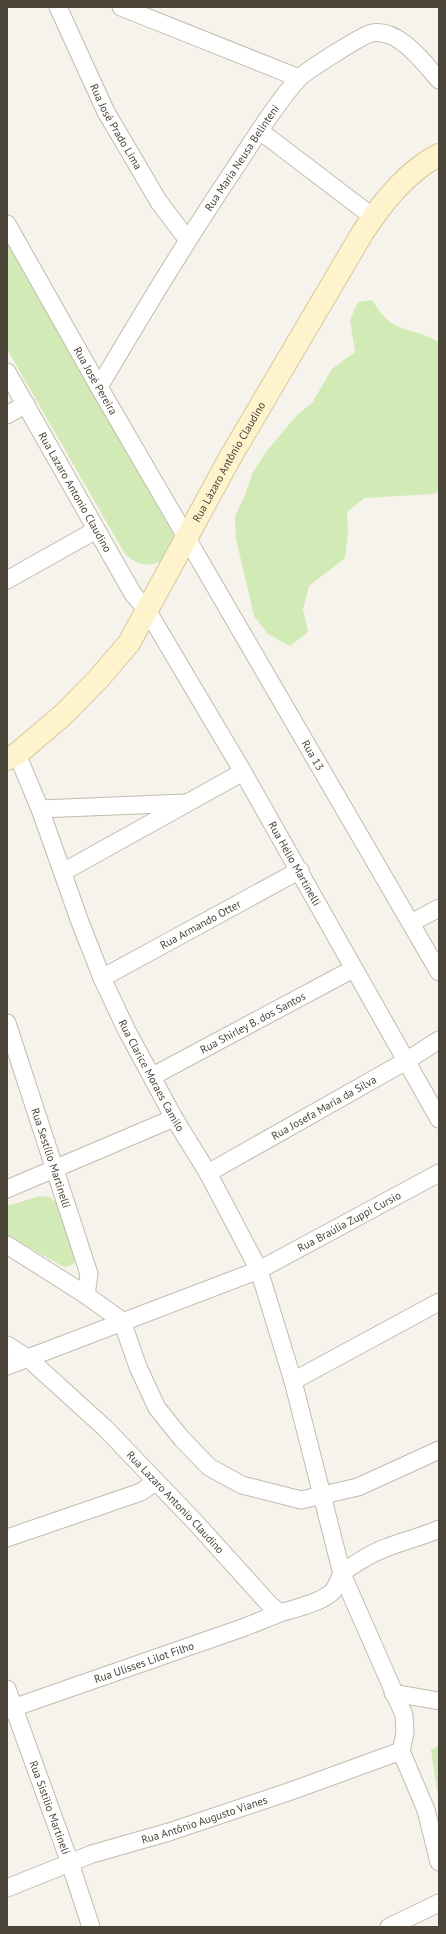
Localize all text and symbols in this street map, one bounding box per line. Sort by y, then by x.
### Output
street label: Rua José Prado Lima [87,81,145,172]
street label: Rua Maria Neusa Belinteni [202,102,282,214]
street label: Rua José Pereira [71,344,121,417]
street label: Rua Lázaro Antônio Claudino [189,399,268,525]
street label: Rua Lazaro Antonio Claudino [35,429,115,555]
street label: Rua 13 [299,737,327,773]
street label: Rua Hélio Martinelli [265,819,324,908]
street label: Rua Armando Otter [157,897,243,952]
street label: Rua Shirley B. dos Santos [198,989,308,1057]
street label: Rua Clarice Moraes Camilo [116,1017,188,1134]
street label: Rua Josefa Maria da Silva [269,1072,379,1143]
street label: Rua Sestílio Martinelli [28,1106,74,1210]
street label: Rua Braúlia Zuppi Cursio [295,1188,403,1255]
street label: Rua Lazaro Antonio Claudino [124,1448,227,1556]
street label: Rua Ulisses Lilot Filho [92,1638,196,1686]
street label: Rua Sistilio Martineli [27,1759,73,1856]
street label: Rua Antônio Augusto Vianes [140,1792,269,1847]

